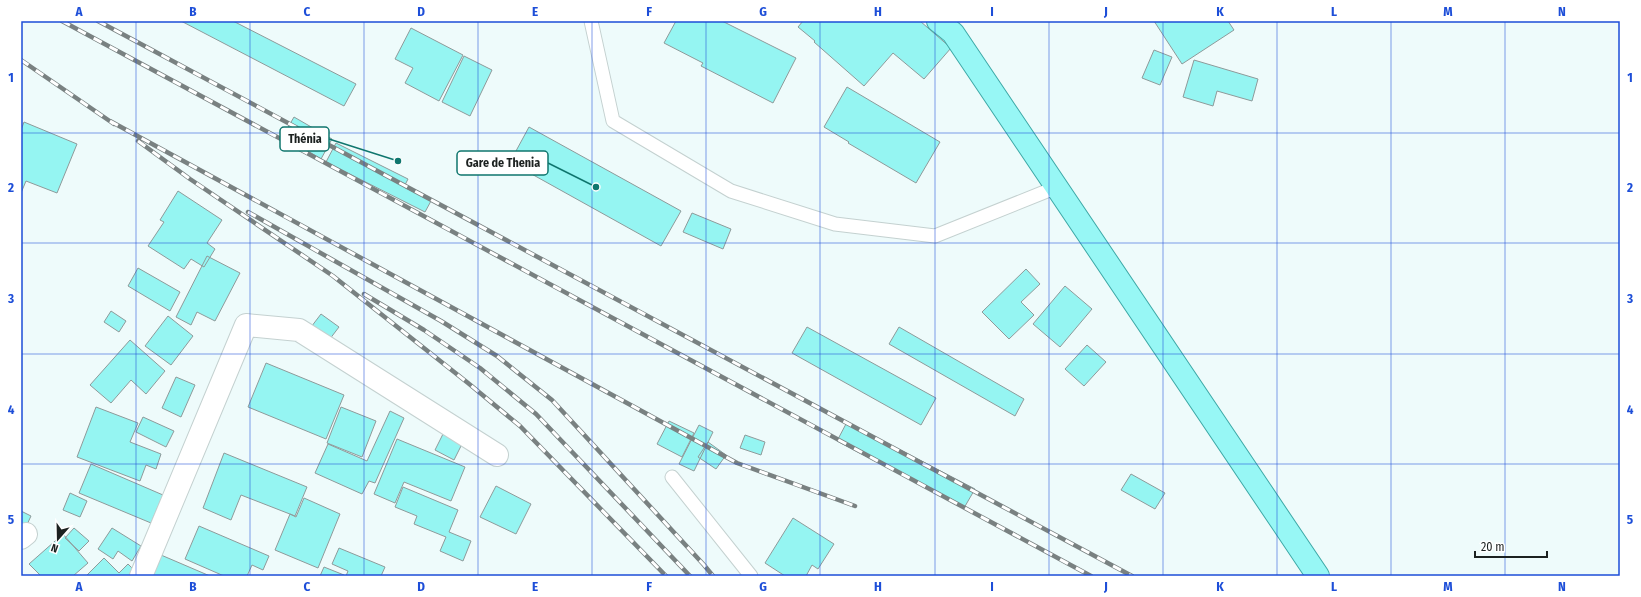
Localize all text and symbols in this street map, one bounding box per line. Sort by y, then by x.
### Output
text: A [74,4,83,19]
text: B [189,4,197,19]
text: C [304,4,311,19]
text: D [417,4,425,19]
text: E [532,4,538,19]
text: F [646,4,652,19]
text: G [759,4,767,19]
text: H [874,4,882,19]
text: I [990,4,994,19]
text: J [1103,4,1108,19]
text: K [1216,4,1224,19]
text: L [1331,4,1337,19]
text: M [1443,4,1453,19]
text: N [1558,4,1566,19]
text: 1 [8,70,14,85]
text: 1 [1627,70,1633,85]
callout: Thénia [280,127,329,151]
text: Thénia [288,132,322,146]
callout: Gare de Thenia [457,151,548,175]
text: Gare de Thenia [466,156,540,170]
text: 2 [7,180,14,195]
text: 2 [1626,180,1633,195]
text: 3 [7,291,14,306]
text: 3 [1626,291,1633,306]
text: 4 [8,402,15,417]
text: 4 [1627,402,1634,417]
text: 5 [8,512,14,527]
text: 5 [1627,512,1633,527]
north arrow [38,519,78,559]
scale bar [1475,533,1547,559]
text: 20 m [1481,540,1505,554]
text: N [49,541,60,555]
text: A [74,579,83,594]
text: B [189,579,197,594]
text: C [304,579,311,594]
text: D [417,579,425,594]
text: E [532,579,538,594]
text: F [646,579,652,594]
text: G [759,579,767,594]
text: H [874,579,882,594]
text: I [990,579,994,594]
text: J [1103,579,1108,594]
text: K [1216,579,1224,594]
text: L [1331,579,1337,594]
text: M [1443,579,1453,594]
text: N [1558,579,1566,594]

